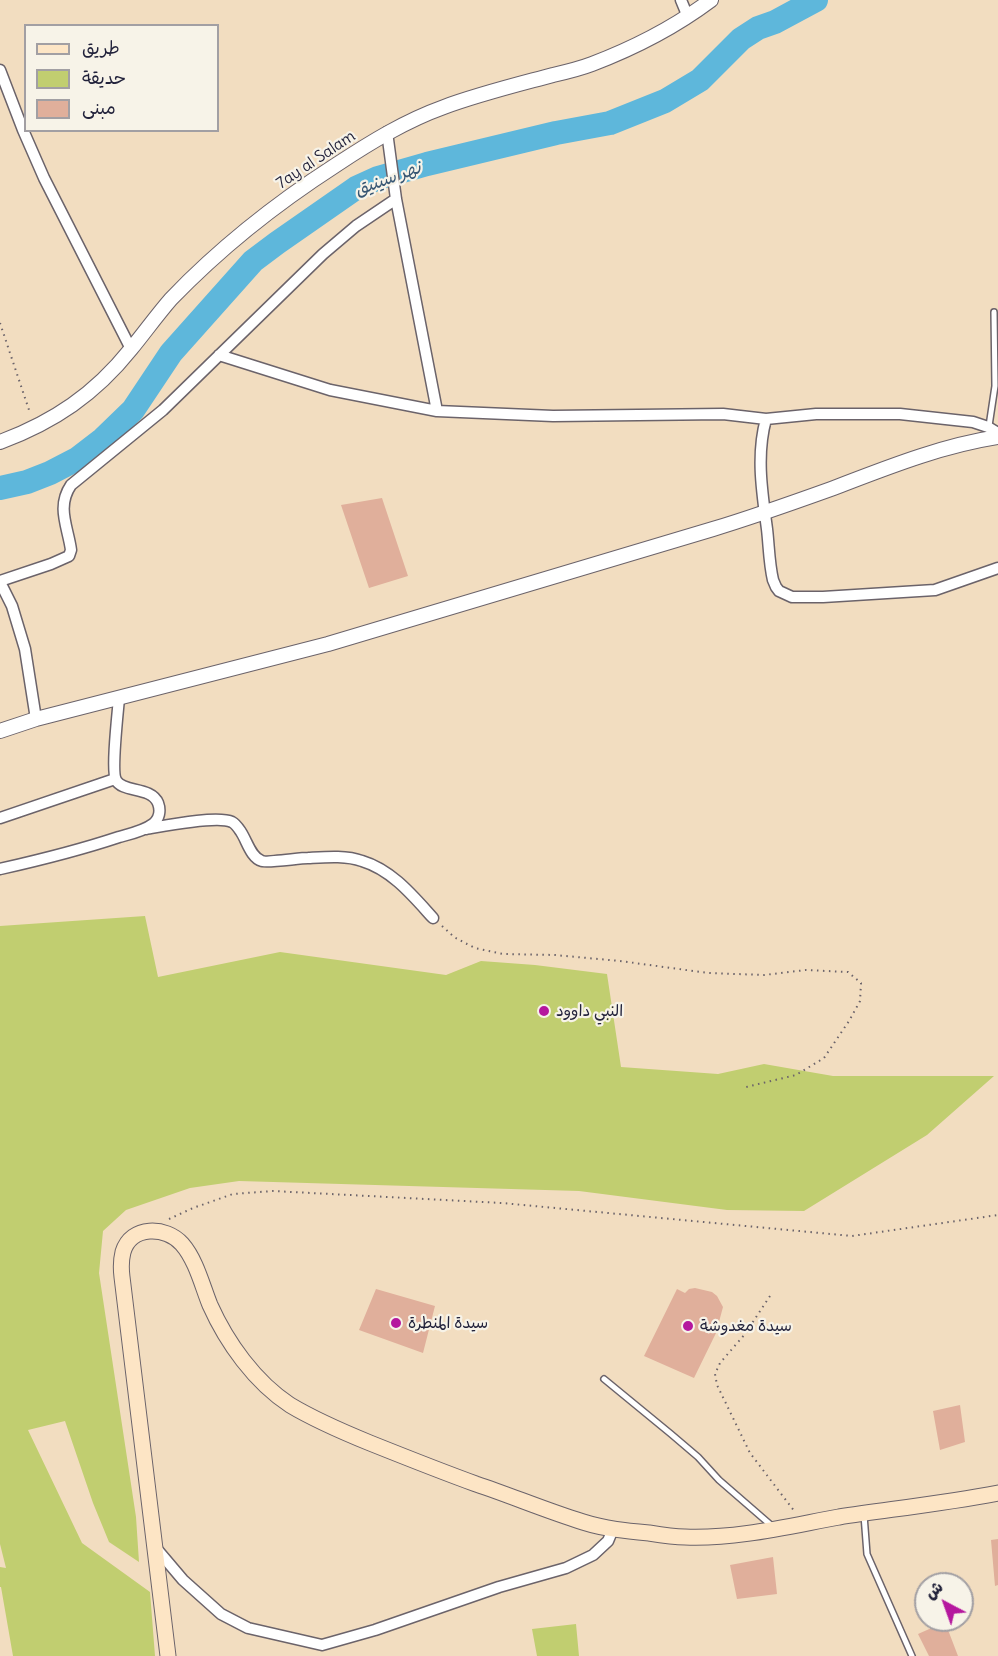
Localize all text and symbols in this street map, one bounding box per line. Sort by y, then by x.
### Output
legend [24,24,219,132]
text: طريق [82,36,120,59]
text: حديقة [82,66,126,89]
text: مبنى [82,96,116,119]
street label: 7ay al Salam [273,127,359,193]
water label: نهر سينيق [352,157,424,201]
place label: النبي داوود [556,1001,623,1021]
marker: النبي داوود [537,1004,551,1018]
place label: سيدة المنطرة [408,1313,488,1333]
marker: سيدة المنطرة [389,1316,403,1330]
place label: سيدة مغدوشة [700,1316,792,1336]
marker: سيدة مغدوشة [681,1319,695,1333]
north arrow [914,1572,974,1632]
text: ش [920,1577,947,1603]

